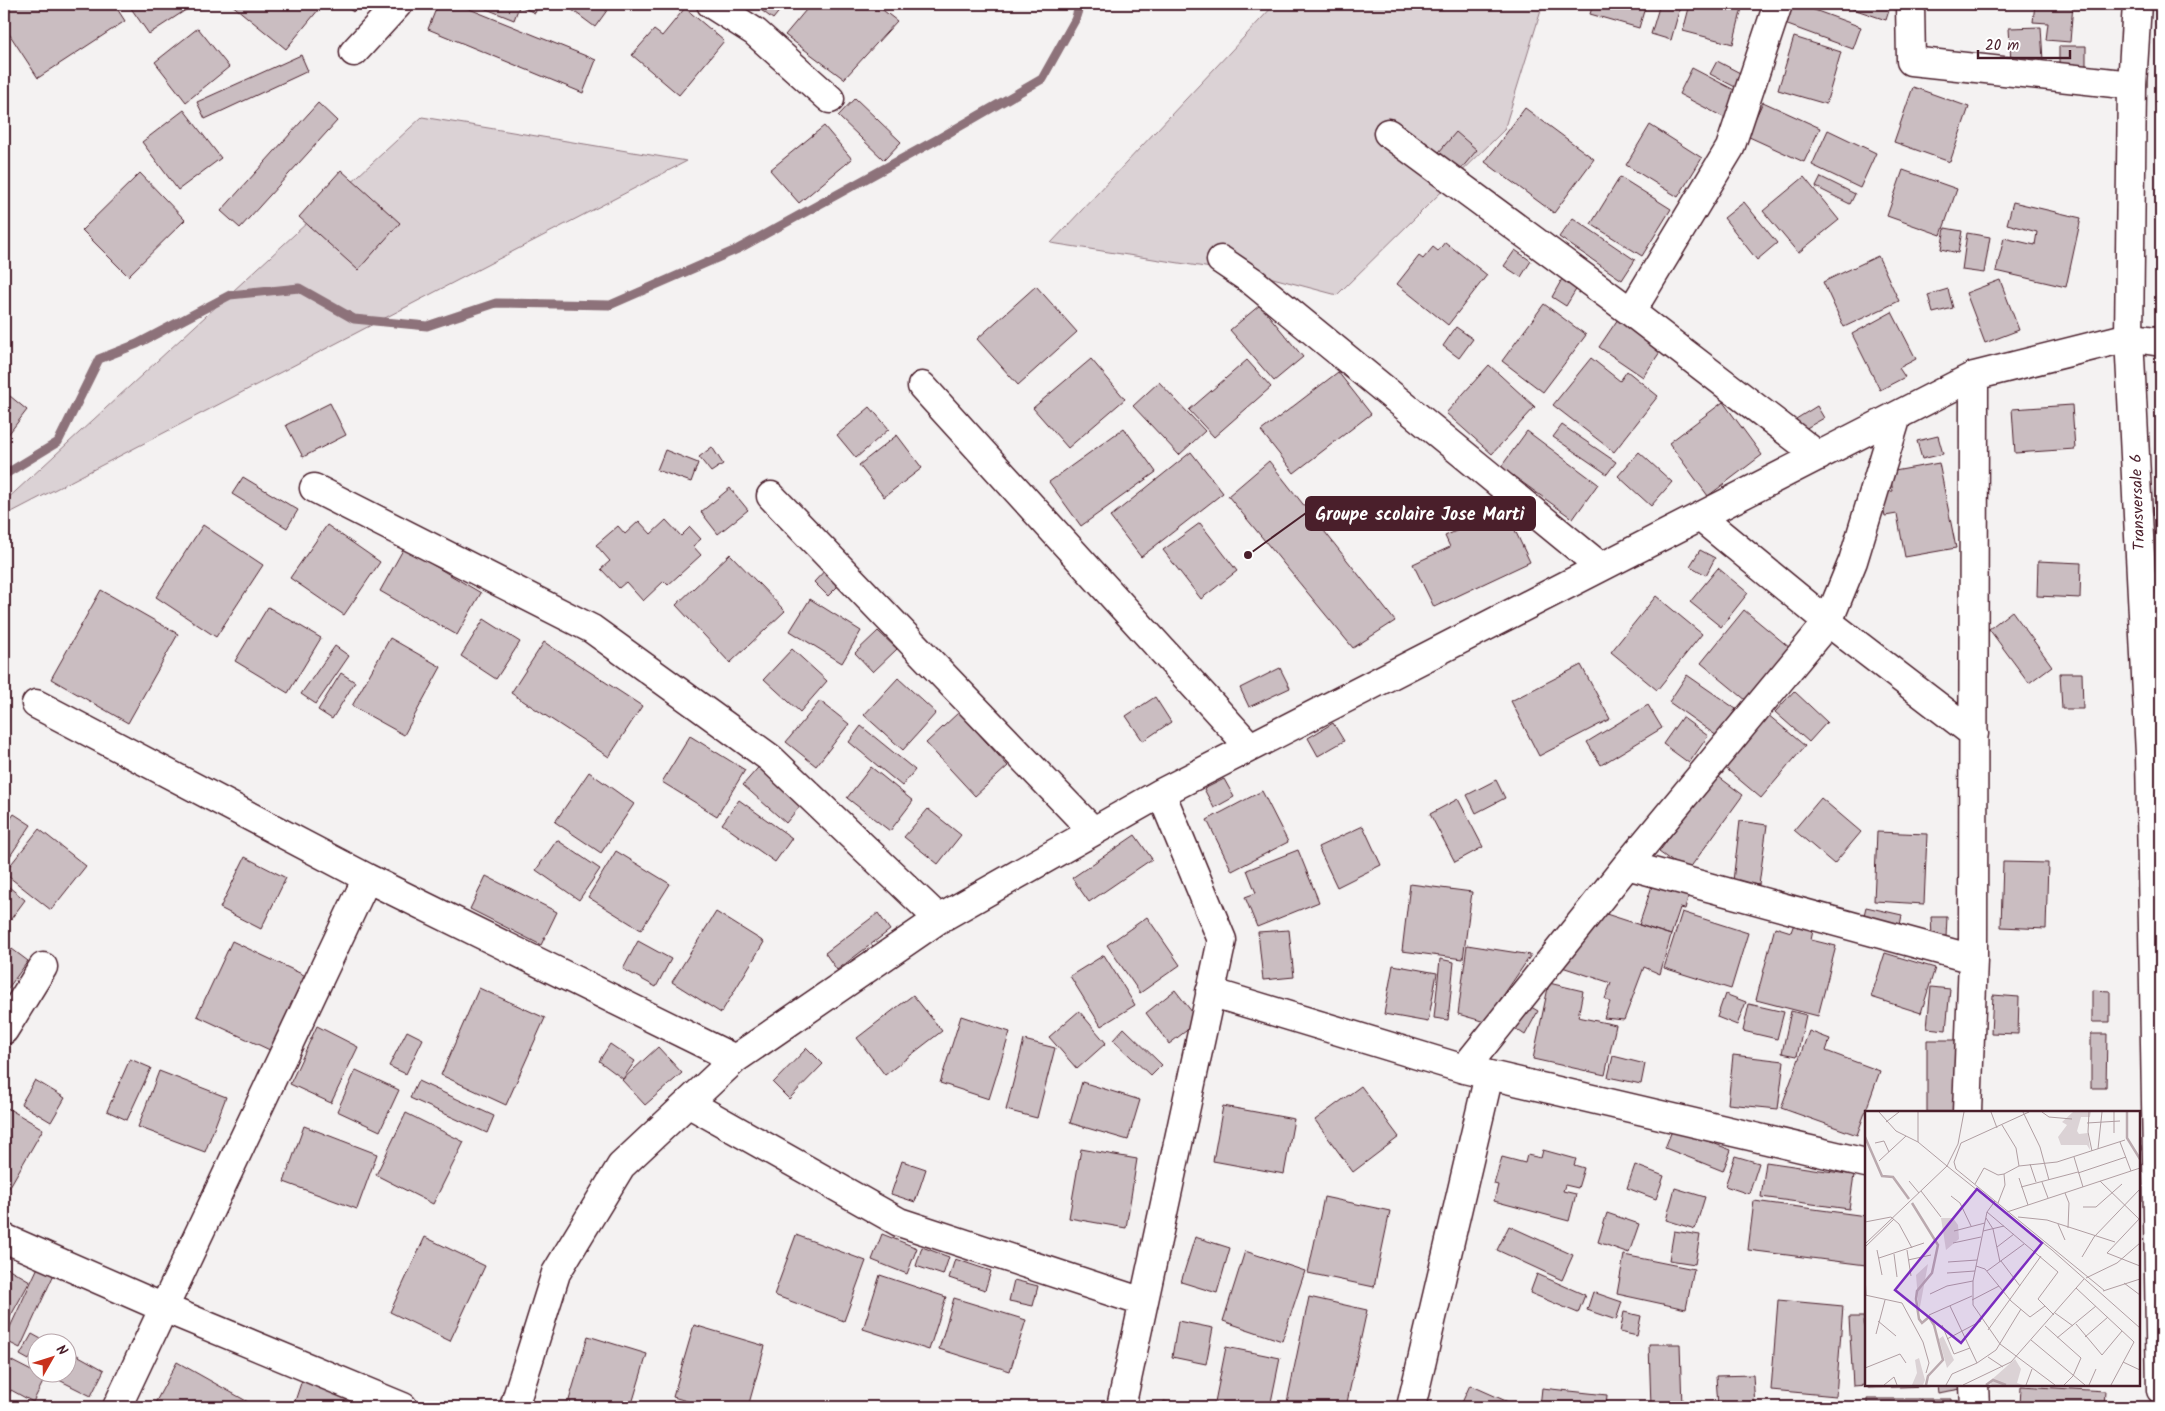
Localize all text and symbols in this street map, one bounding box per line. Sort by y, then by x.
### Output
scale bar [1978,28,2070,60]
text: 20 m [1985,34,2019,58]
street label: Transversale 6 [2124,453,2152,551]
callout: Groupe scolaire Jose Marti [1306,497,1535,530]
text: Groupe scolaire Jose Marti [1315,501,1525,530]
inset map [1865,1111,2140,1386]
north arrow [28,1334,78,1384]
text: N [50,1340,73,1361]

